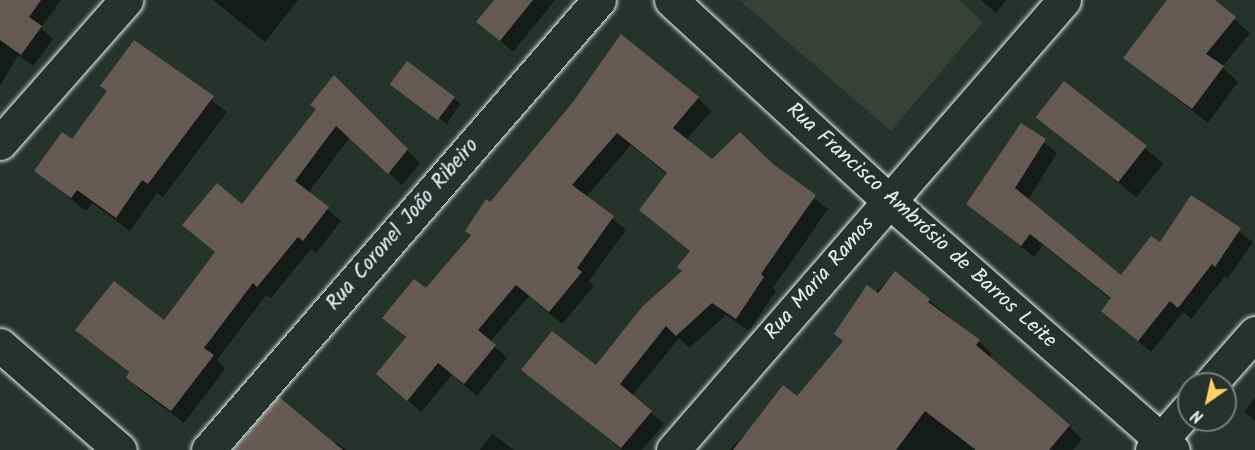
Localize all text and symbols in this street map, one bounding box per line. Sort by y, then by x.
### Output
street label: Rua Francisco Ambrósio de Barros Leite [781,98,1061,354]
street label: Rua Coronel João Ribeiro [321,134,485,316]
street label: Rua Maria Ramos [760,212,880,346]
north arrow [1177,372,1237,432]
text: N [1187,402,1209,429]

